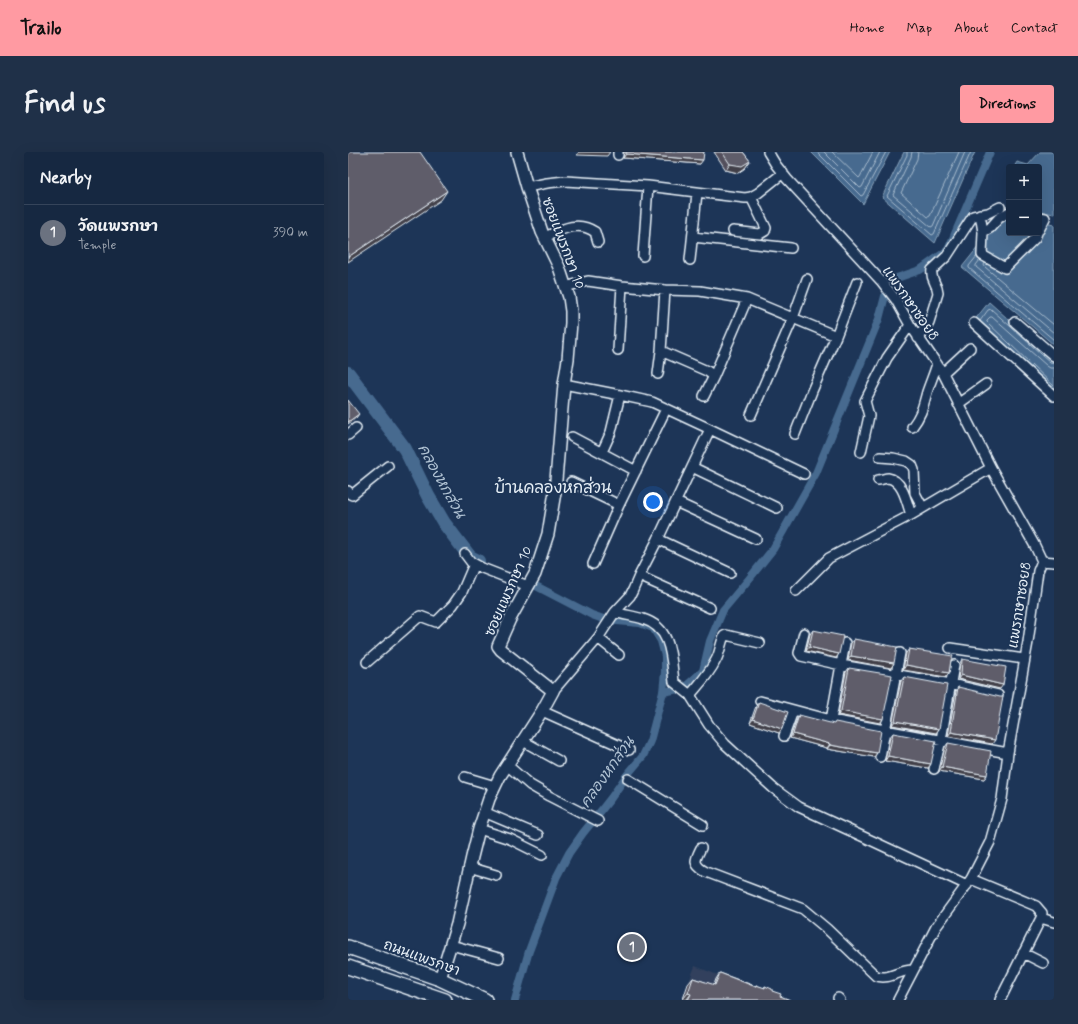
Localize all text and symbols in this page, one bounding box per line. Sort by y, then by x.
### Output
text: Trailo [20,16,62,41]
text: Home [850,19,884,37]
text: Map [906,19,932,37]
text: About [954,19,989,37]
text: Contact [1011,19,1058,37]
button: Directions [960,85,1054,123]
text: Find us [24,86,105,123]
map controls [1006,164,1042,236]
button: + [1006,164,1042,200]
text: Nearby [40,167,92,189]
street label: ซอยแพรกษา 10 [537,195,589,292]
button: − [1006,200,1042,236]
text: วัดแพรกษา [78,217,158,237]
text: 1 [50,224,56,241]
text: 390 m [273,224,308,241]
text: Temple [78,237,116,254]
street label: แพรกษาซอย8 [878,263,943,344]
water label: คลองหกส่วน [413,440,471,523]
district label: บ้านคลองหกส่วน [494,476,612,499]
your location [643,492,663,512]
street label: ซอยแพรกษา 10 [481,543,537,639]
street label: แพรกษาซอย8 [1004,561,1036,650]
water label: คลองหกส่วน [575,732,640,812]
pin: 1 [619,932,645,962]
street label: ถนนแพรกษา [381,936,462,980]

